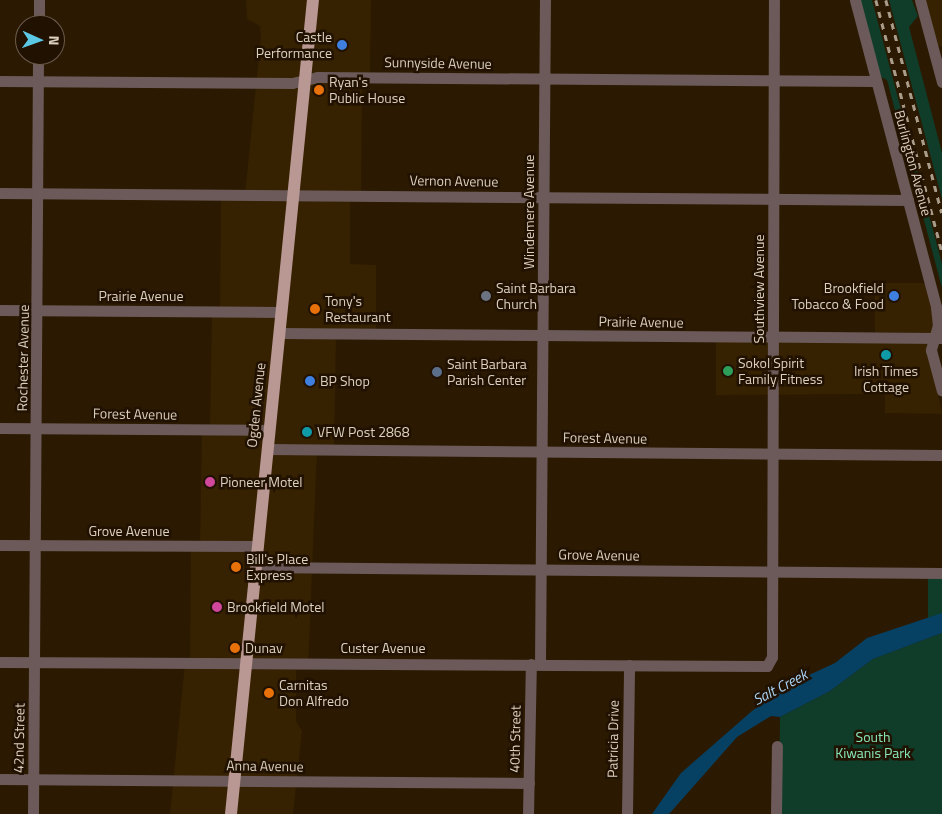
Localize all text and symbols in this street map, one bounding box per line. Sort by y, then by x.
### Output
north arrow [15,15,65,65]
place label: Castle Performance [256,29,332,62]
text: N [44,35,65,46]
marker: Castle Performance [336,39,348,51]
street label: Sunnyside Avenue [384,54,492,72]
place label: Ryan's Public House [329,74,405,106]
marker: Ryan's Public House [313,84,325,96]
street label: Burlington Avenue [891,108,935,218]
street label: Windemere Avenue [521,155,537,269]
street label: Vernon Avenue [409,172,499,190]
street label: Southview Avenue [751,234,767,344]
place label: Saint Barbara Church [496,280,576,312]
place label: Brookfield Tobacco & Food [792,280,884,312]
street label: Prairie Avenue [98,288,184,304]
marker: Saint Barbara Church [480,290,492,302]
marker: Brookfield Tobacco & Food [888,290,900,302]
place label: Tony's Restaurant [325,293,391,326]
marker: Tony's Restaurant [309,303,321,315]
street label: Rochester Avenue [14,304,32,412]
street label: Prairie Avenue [598,313,684,331]
marker: Irish Times Cottage [880,349,892,361]
place label: Sokol Spirit Family Fitness [738,355,823,388]
place label: Saint Barbara Parish Center [447,356,527,388]
street label: Ogden Avenue [243,362,269,448]
place label: Irish Times Cottage [854,363,918,396]
marker: Sokol Spirit Family Fitness [722,365,734,377]
marker: Saint Barbara Parish Center [431,366,443,378]
place label: BP Shop [320,373,370,389]
marker: BP Shop [304,375,316,387]
street label: Forest Avenue [93,405,177,423]
place label: VFW Post 2868 [317,424,409,440]
marker: VFW Post 2868 [301,426,313,438]
street label: Forest Avenue [563,429,647,447]
place label: Pioneer Motel [220,474,303,490]
marker: Pioneer Motel [204,476,216,488]
street label: Grove Avenue [88,523,170,539]
street label: Grove Avenue [558,546,640,564]
place label: Bill's Place Express [246,551,308,584]
marker: Bill's Place Express [230,561,242,573]
place label: Brookfield Motel [227,599,325,615]
marker: Brookfield Motel [211,601,223,613]
place label: Dunav [245,640,283,656]
street label: Custer Avenue [340,640,426,656]
marker: Dunav [229,642,241,654]
water label: Salt Creek [750,665,810,709]
place label: Carnitas Don Alfredo [279,677,349,710]
marker: Carnitas Don Alfredo [263,687,275,699]
street label: Patricia Drive [604,700,622,778]
street label: 42nd Street [10,703,28,773]
street label: 40th Street [506,705,524,773]
park label: South Kiwanis Park [835,729,911,762]
street label: Anna Avenue [226,757,304,775]

